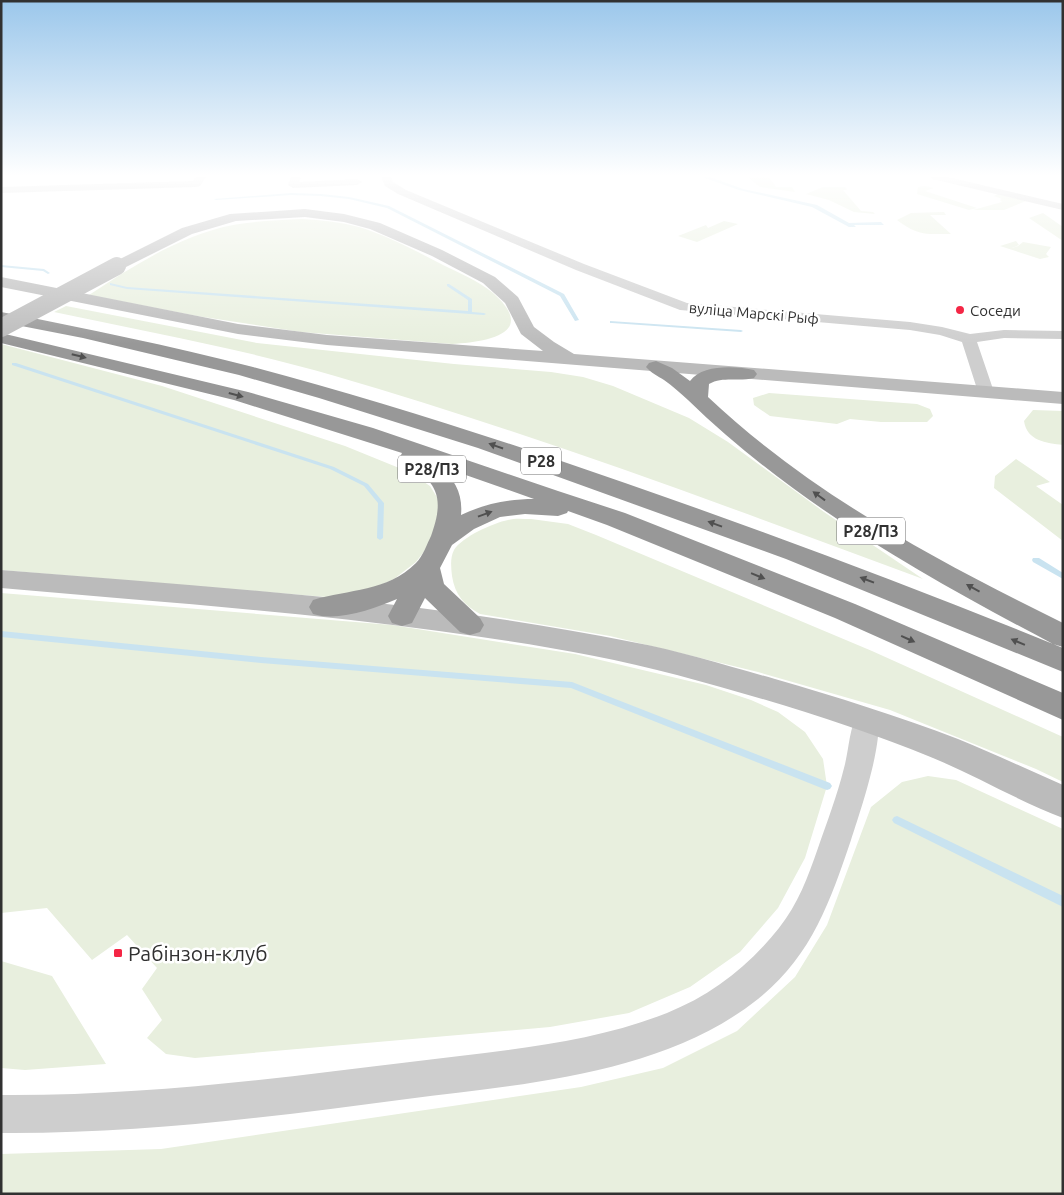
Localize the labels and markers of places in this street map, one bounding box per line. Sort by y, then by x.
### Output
place label: Соседи [970,302,1021,319]
marker: Соседи [954,304,966,316]
place label: Рабінзон-клуб [128,941,267,965]
marker: Рабінзон-клуб [112,947,124,959]

